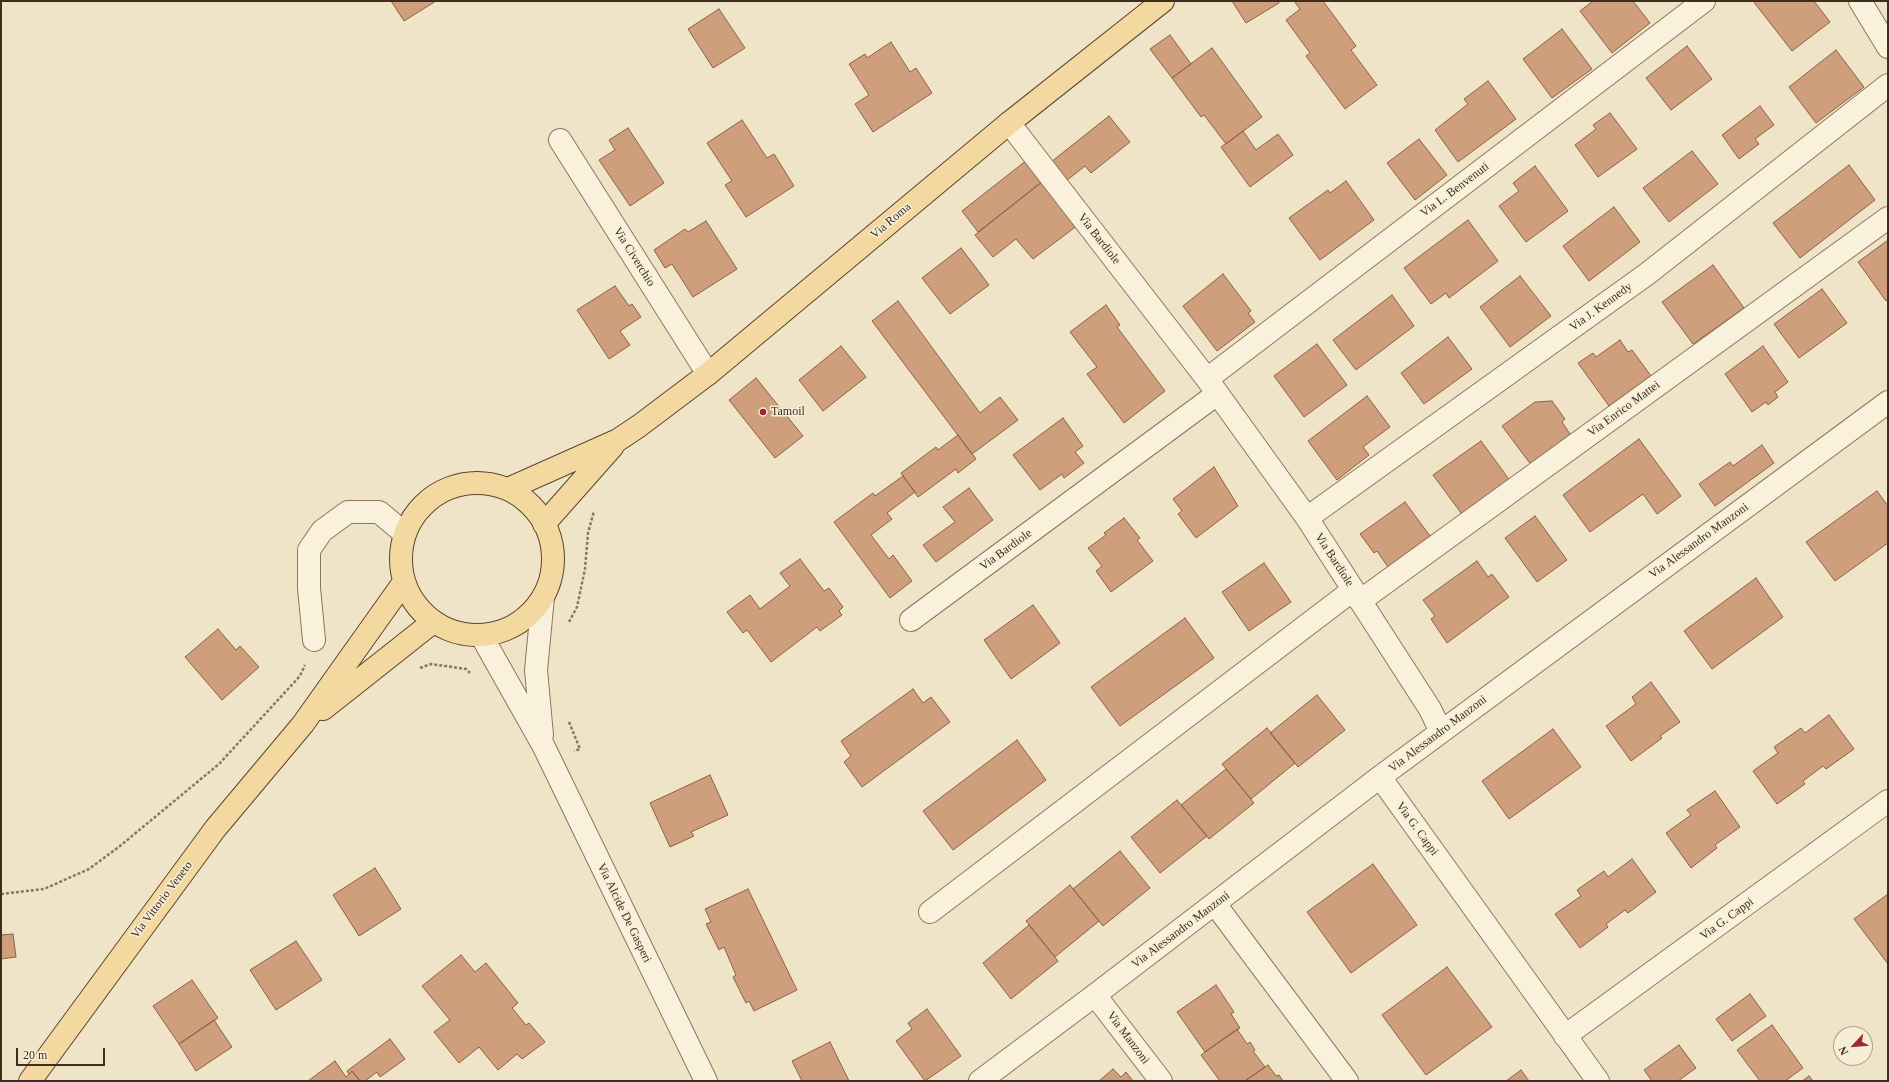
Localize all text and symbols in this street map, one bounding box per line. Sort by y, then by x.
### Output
street label: Via L. Benvenuti [1418,159,1492,221]
street label: Via Roma [868,200,914,242]
street label: Via Bardiole [1075,211,1123,267]
street label: Via Civerchio [610,225,658,289]
street label: Via J. Kennedy [1567,280,1635,334]
street label: Via Enrico Mattei [1585,378,1663,440]
place label: Tamoil [771,405,805,419]
marker: Tamoil [758,407,768,417]
street label: Via Alessandro Manzoni [1647,500,1751,582]
street label: Via Bardiole [977,526,1035,574]
street label: Via Bardiole [1311,531,1357,589]
street label: Via Alessandro Manzoni [1386,692,1490,776]
street label: Via G. Cappi [1393,799,1441,859]
street label: Via Vittorio Veneto [128,858,196,942]
street label: Via Alcide De Gasperi [594,861,654,965]
street label: Via Alessandro Manzoni [1129,888,1233,972]
street label: Via G. Cappi [1697,895,1757,943]
street label: Via Manzoni [1104,1009,1152,1067]
north arrow [1833,1026,1873,1066]
scale bar [18,1040,107,1066]
text: N [1836,1045,1850,1057]
text: 20 m [23,1048,47,1062]

